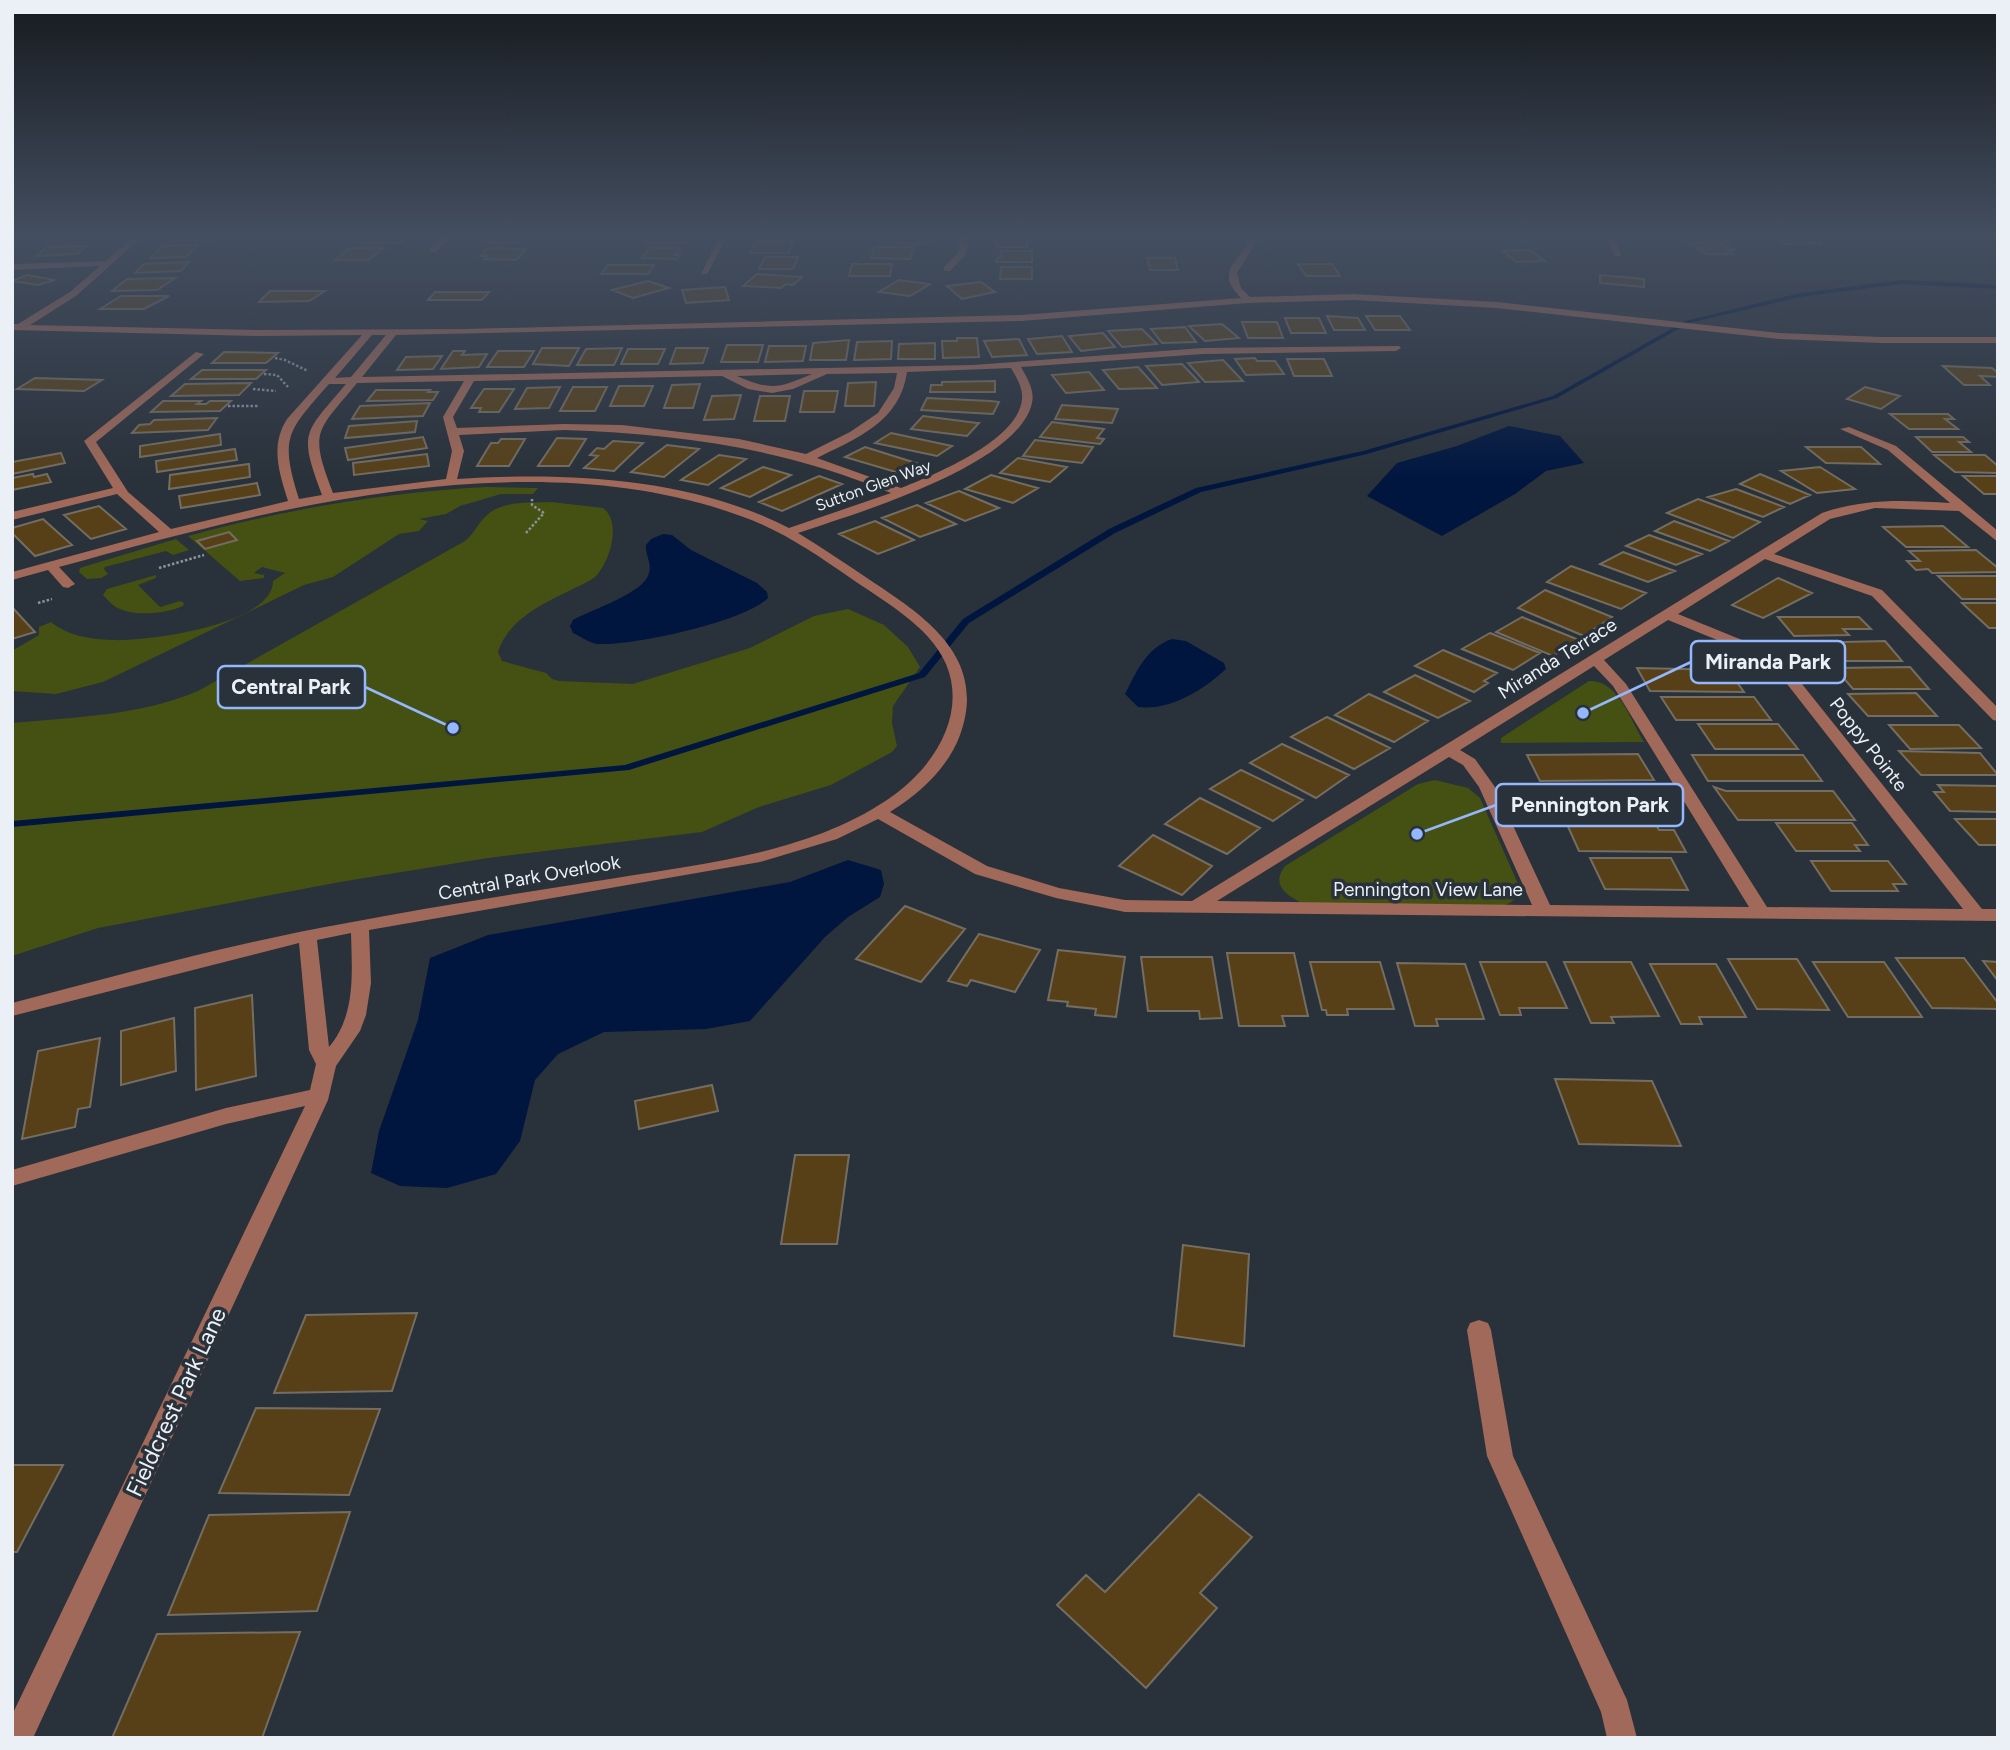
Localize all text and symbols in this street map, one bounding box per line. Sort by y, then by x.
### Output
street label: Sutton Glen Way [813,456,934,515]
street label: Miranda Terrace [1494,613,1621,704]
callout: Miranda Park [1691,641,1845,683]
text: Miranda Park [1705,649,1832,674]
callout: Central Park [218,666,365,708]
text: Central Park [231,674,351,699]
street label: Poppy Pointe [1825,693,1912,796]
callout: Pennington Park [1496,784,1683,826]
text: Pennington Park [1511,792,1670,817]
street label: Central Park Overlook [436,850,623,905]
street label: Pennington View Lane [1333,878,1523,901]
street label: Fieldcrest Park Lane [120,1303,232,1501]

